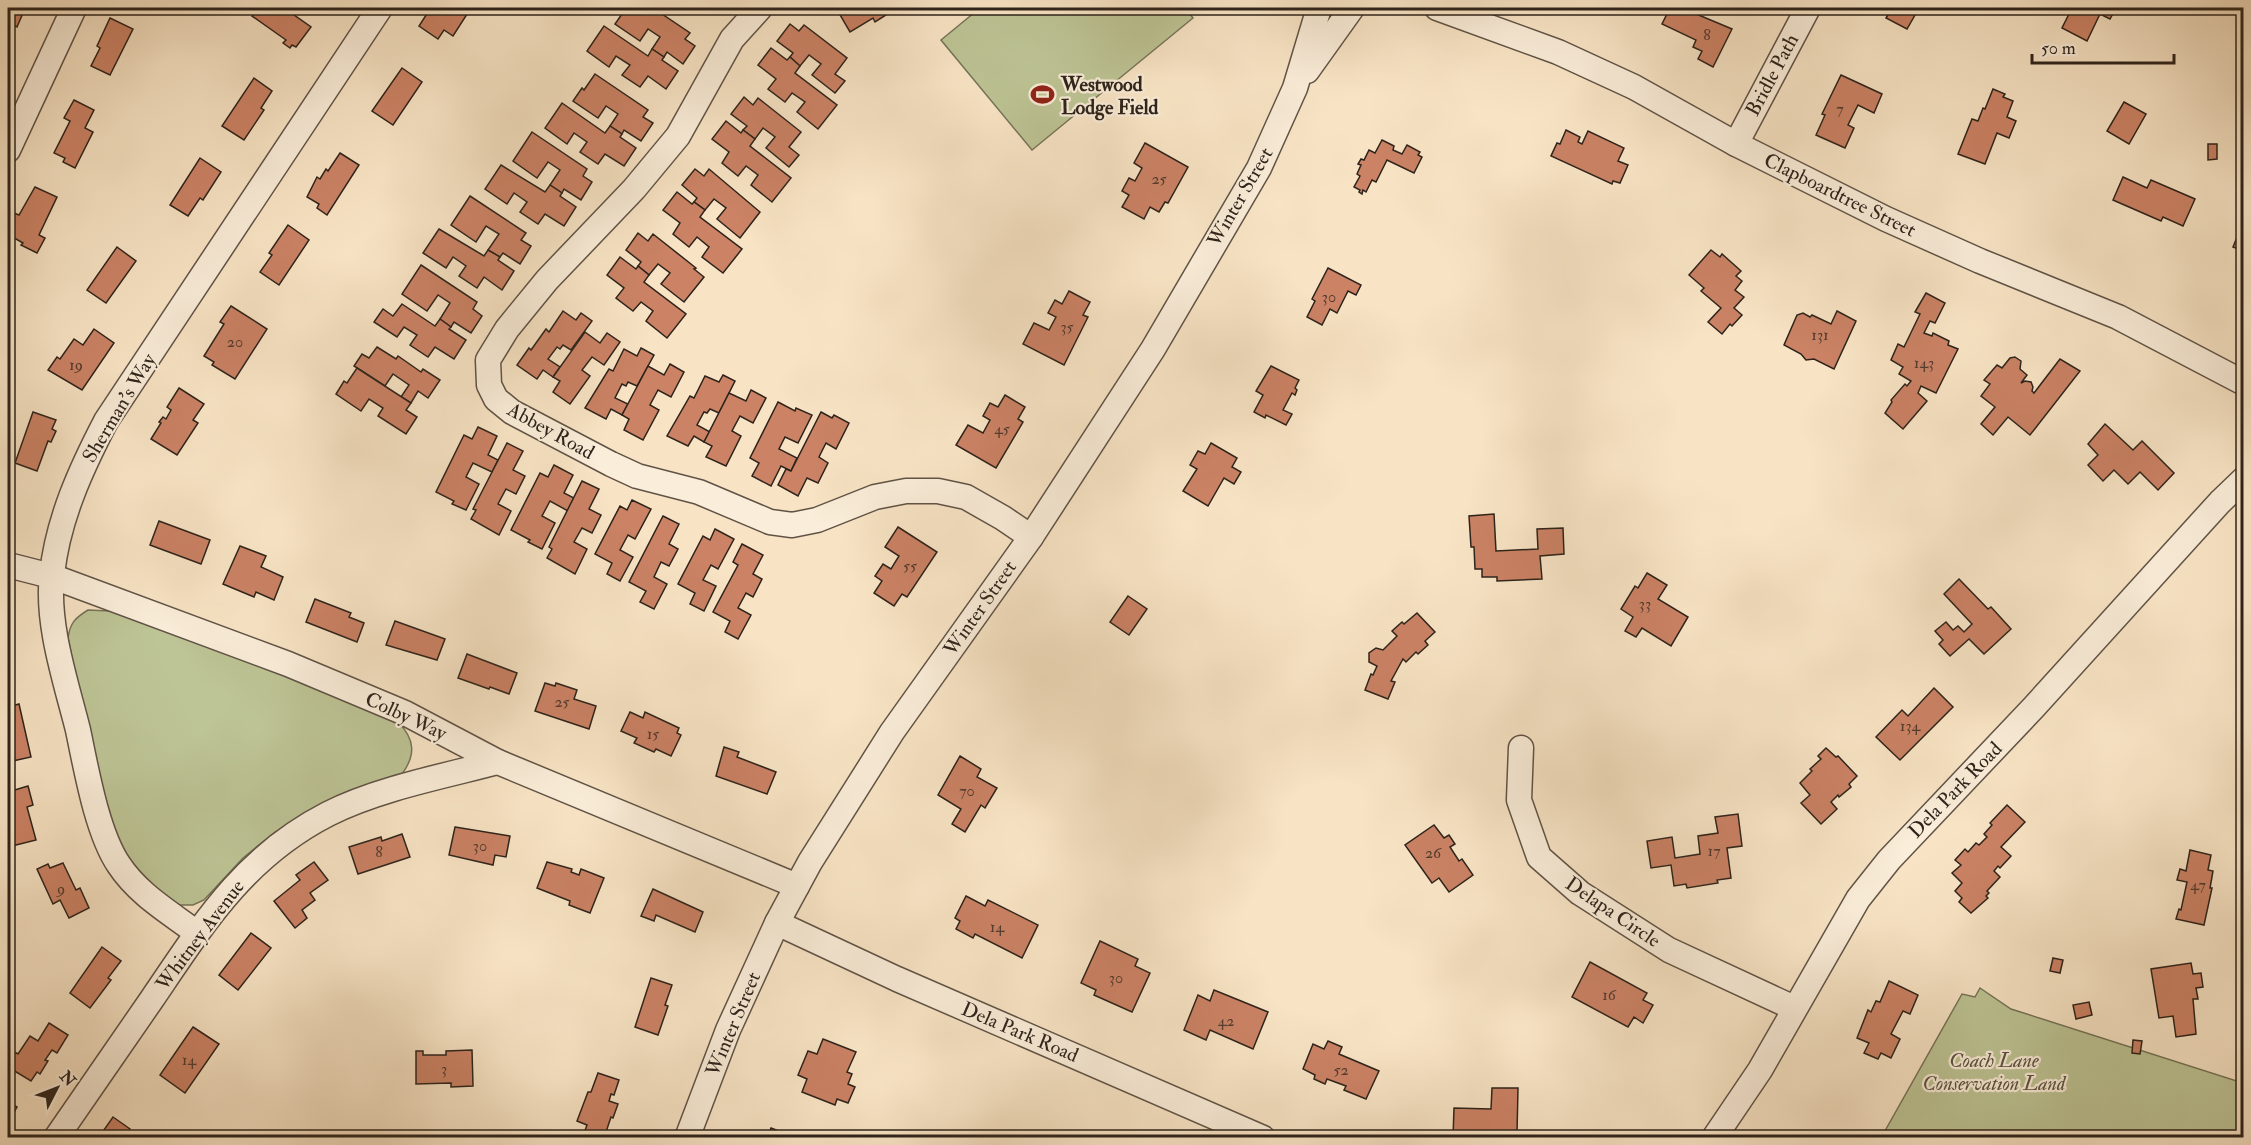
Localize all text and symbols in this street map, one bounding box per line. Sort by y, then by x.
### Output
house number: 8 [1703,25,1711,45]
scale bar [2032,27,2174,65]
street label: Bridle Path [1740,29,1804,120]
text: 50 m [2041,37,2076,60]
place label: Westwood Lodge Field [1060,72,1158,121]
sports icon: Westwood Lodge Field [1030,82,1056,108]
house number: 7 [1836,99,1844,119]
street label: Winter Street [1201,142,1279,252]
street label: Clapboardtree Street [1760,147,1920,244]
house number: 25 [1151,169,1167,189]
house number: 30 [1322,287,1336,307]
house number: 35 [1060,317,1074,337]
house number: 131 [1811,325,1829,345]
house number: 20 [227,332,243,352]
street label: Sherman's Way [77,348,162,467]
house number: 143 [1914,353,1934,373]
house number: 19 [69,355,83,375]
street label: Abbey Road [502,396,599,465]
house number: 45 [994,419,1010,439]
street label: Winter Street [937,555,1022,661]
house number: 55 [903,556,917,576]
house number: 33 [1639,594,1651,614]
street label: Colby Way [361,686,452,746]
house number: 25 [554,692,570,712]
house number: 134 [1900,716,1922,736]
house number: 15 [647,724,659,744]
street label: Dela Park Road [1903,736,2007,844]
house number: 70 [959,781,975,801]
house number: 30 [473,836,487,856]
house number: 17 [1707,841,1721,861]
house number: 8 [375,842,383,862]
house number: 26 [1425,843,1442,863]
street label: Delapa Circle [1560,871,1665,954]
street label: Whitney Avenue [150,875,250,996]
house number: 47 [2190,875,2206,895]
house number: 9 [56,879,65,899]
house number: 14 [990,917,1006,937]
street label: Winter Street [699,968,766,1081]
house number: 30 [1109,968,1123,988]
house number: 16 [1602,985,1617,1005]
street label: Dela Park Road [958,996,1082,1068]
house number: 42 [1218,1011,1234,1031]
park label: Coach Lane Conservation Land [1923,1048,2067,1096]
house number: 14 [182,1050,198,1070]
north arrow [27,1058,87,1118]
house number: 3 [441,1059,447,1079]
house number: 52 [1333,1060,1349,1080]
text: N [55,1066,80,1091]

